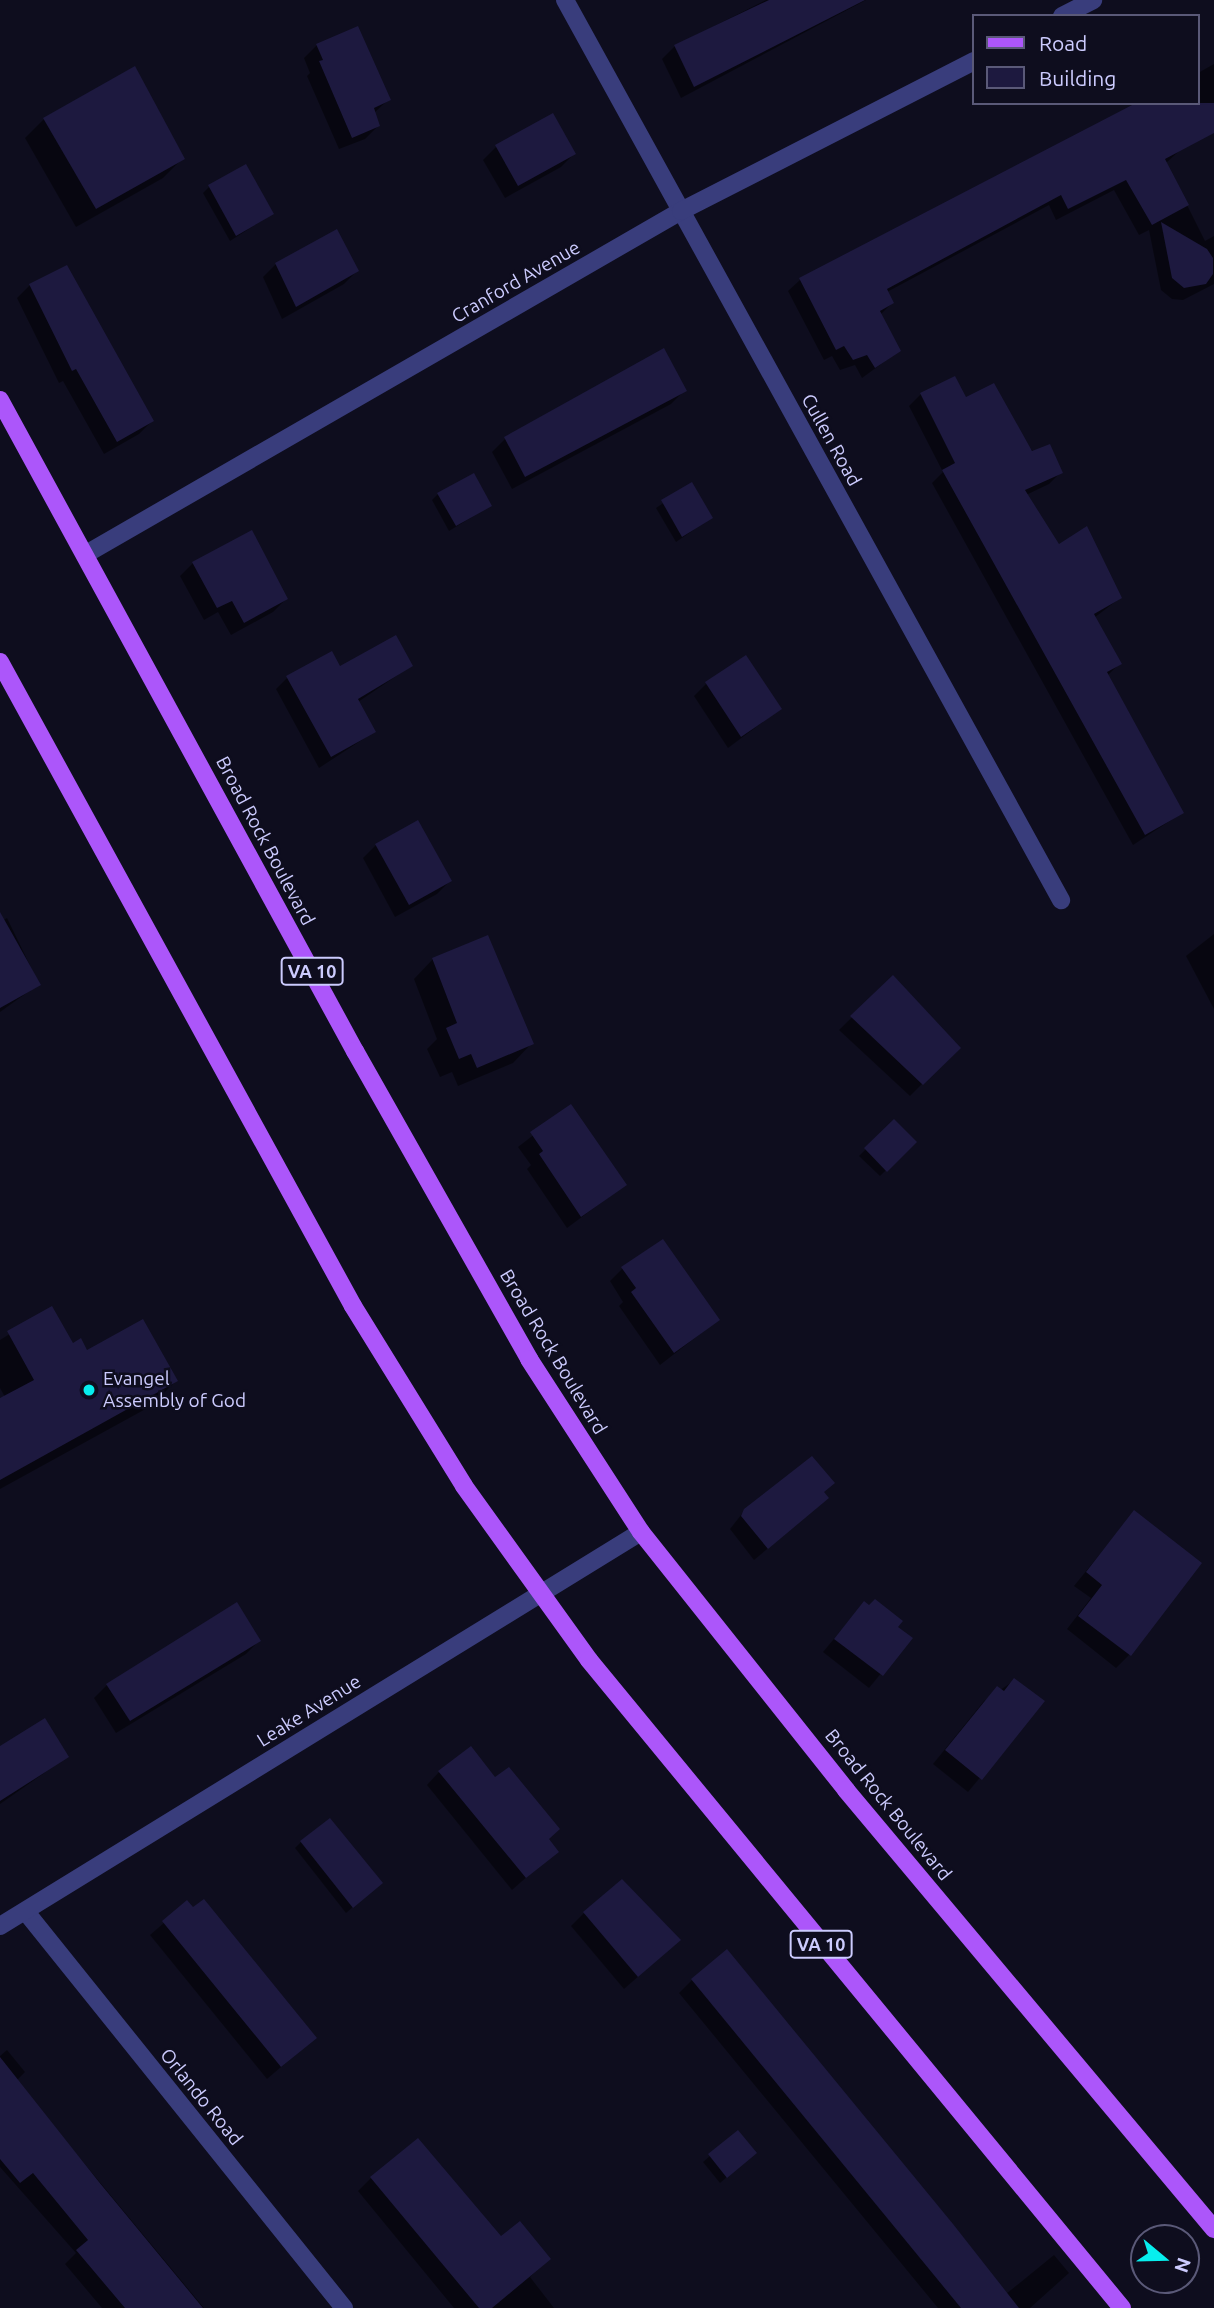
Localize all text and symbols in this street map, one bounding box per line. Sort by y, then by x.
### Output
legend [972,14,1200,105]
text: Road [1039,31,1087,55]
text: Building [1039,66,1116,90]
street label: Cranford Avenue [448,236,584,328]
street label: Cullen Road [796,390,866,490]
street label: Broad Rock Boulevard [211,753,319,929]
road number: VA 10 [280,956,344,986]
street label: Broad Rock Boulevard [495,1266,611,1438]
place label: Evangel Assembly of God [103,1368,246,1412]
marker: Evangel Assembly of God [81,1382,97,1398]
street label: Leake Avenue [253,1670,365,1752]
street label: Broad Rock Boulevard [820,1725,956,1885]
road number: VA 10 [790,1930,852,1958]
street label: Orlando Road [155,2044,247,2150]
north arrow [1130,2224,1200,2294]
text: N [1170,2255,1196,2275]

